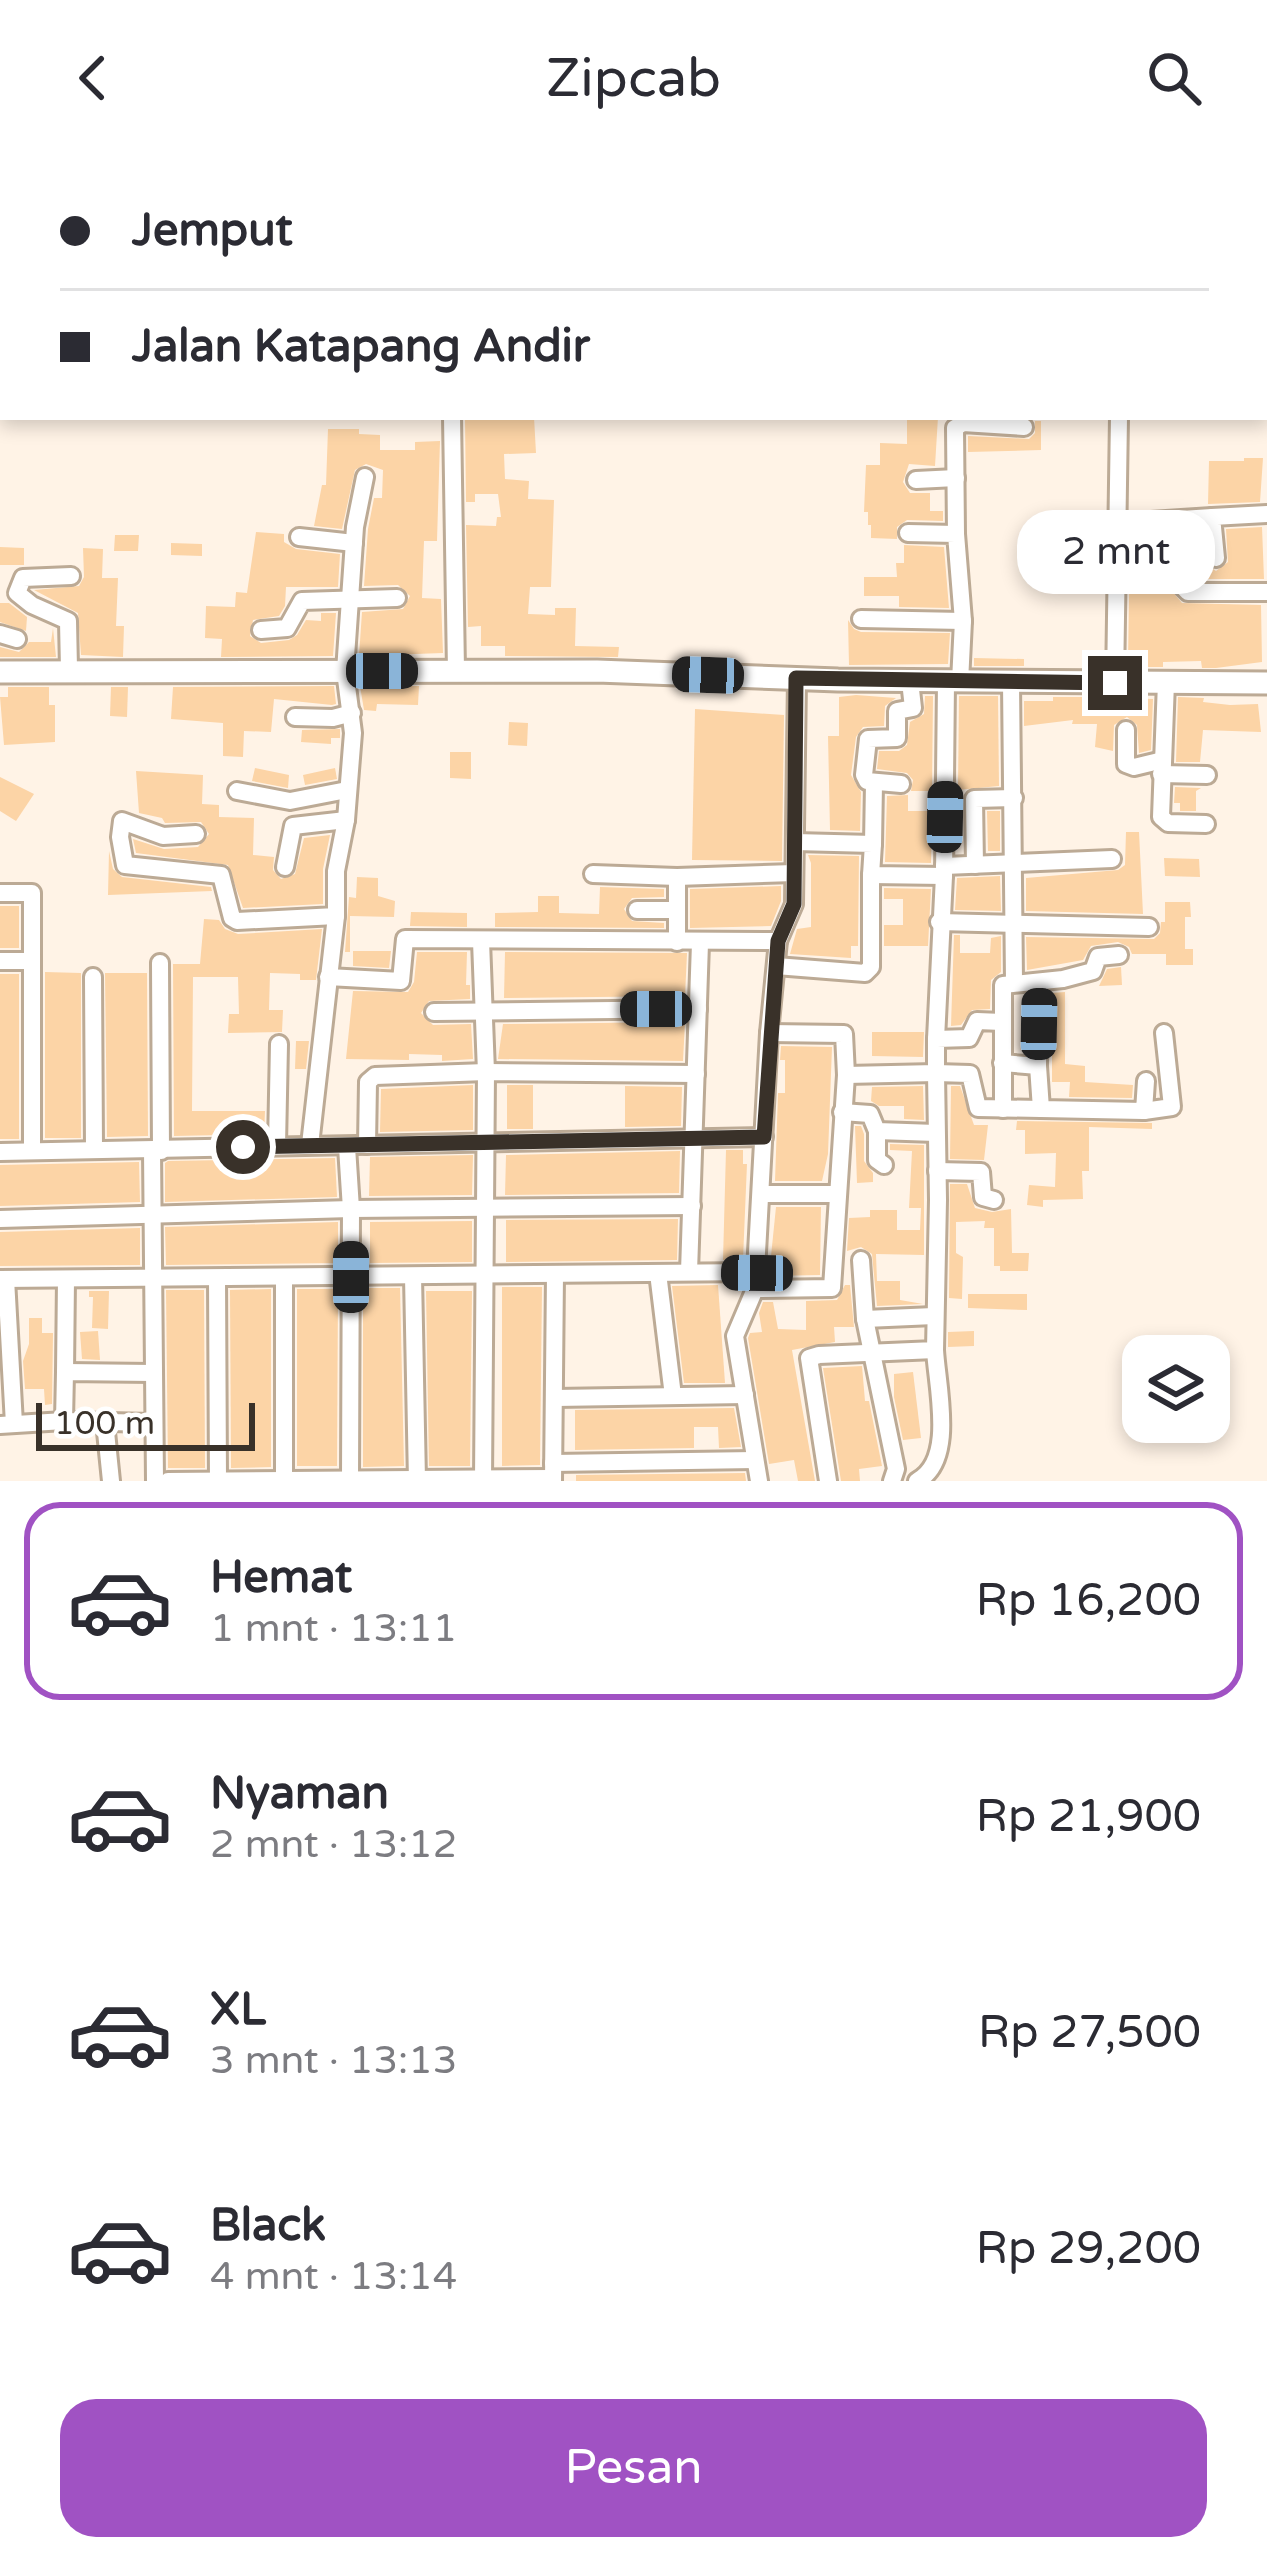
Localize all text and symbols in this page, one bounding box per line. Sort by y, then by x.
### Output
icon: back [60,45,126,111]
icon: search [1141,45,1207,111]
text: Zipcab [546,46,721,111]
text: Jemput [132,204,293,258]
text: Jalan Katapang Andir [132,320,590,374]
callout: 2 mnt [1016,509,1214,593]
text: 2 mnt [1062,528,1170,575]
car [346,653,418,689]
car [671,656,745,694]
route end [1088,656,1142,710]
car [926,781,964,853]
car [1020,988,1058,1060]
car [620,991,692,1027]
route start [216,1120,270,1174]
car [333,1241,369,1313]
car [721,1254,793,1292]
map controls [1122,1335,1230,1443]
button: layers [1122,1335,1230,1443]
scale bar [36,1397,255,1450]
text: 100 m [54,1404,155,1443]
icon: car [66,1547,174,1655]
text: Hemat [210,1551,352,1605]
text: Rp 16,200 [976,1574,1201,1628]
text: 1 mnt · 13:11 [210,1605,457,1652]
icon: car [66,1763,174,1871]
text: Nyaman [210,1767,389,1821]
text: Rp 21,900 [976,1790,1201,1844]
text: 2 mnt · 13:12 [210,1821,457,1868]
icon: car [66,1979,174,2087]
text: XL [210,1983,266,2037]
text: Rp 27,500 [978,2006,1201,2060]
text: 3 mnt · 13:13 [210,2037,457,2084]
icon: car [66,2195,174,2303]
text: Black [210,2199,326,2253]
text: Rp 29,200 [976,2222,1201,2276]
text: 4 mnt · 13:14 [210,2253,457,2300]
button: Pesan [60,2399,1207,2537]

